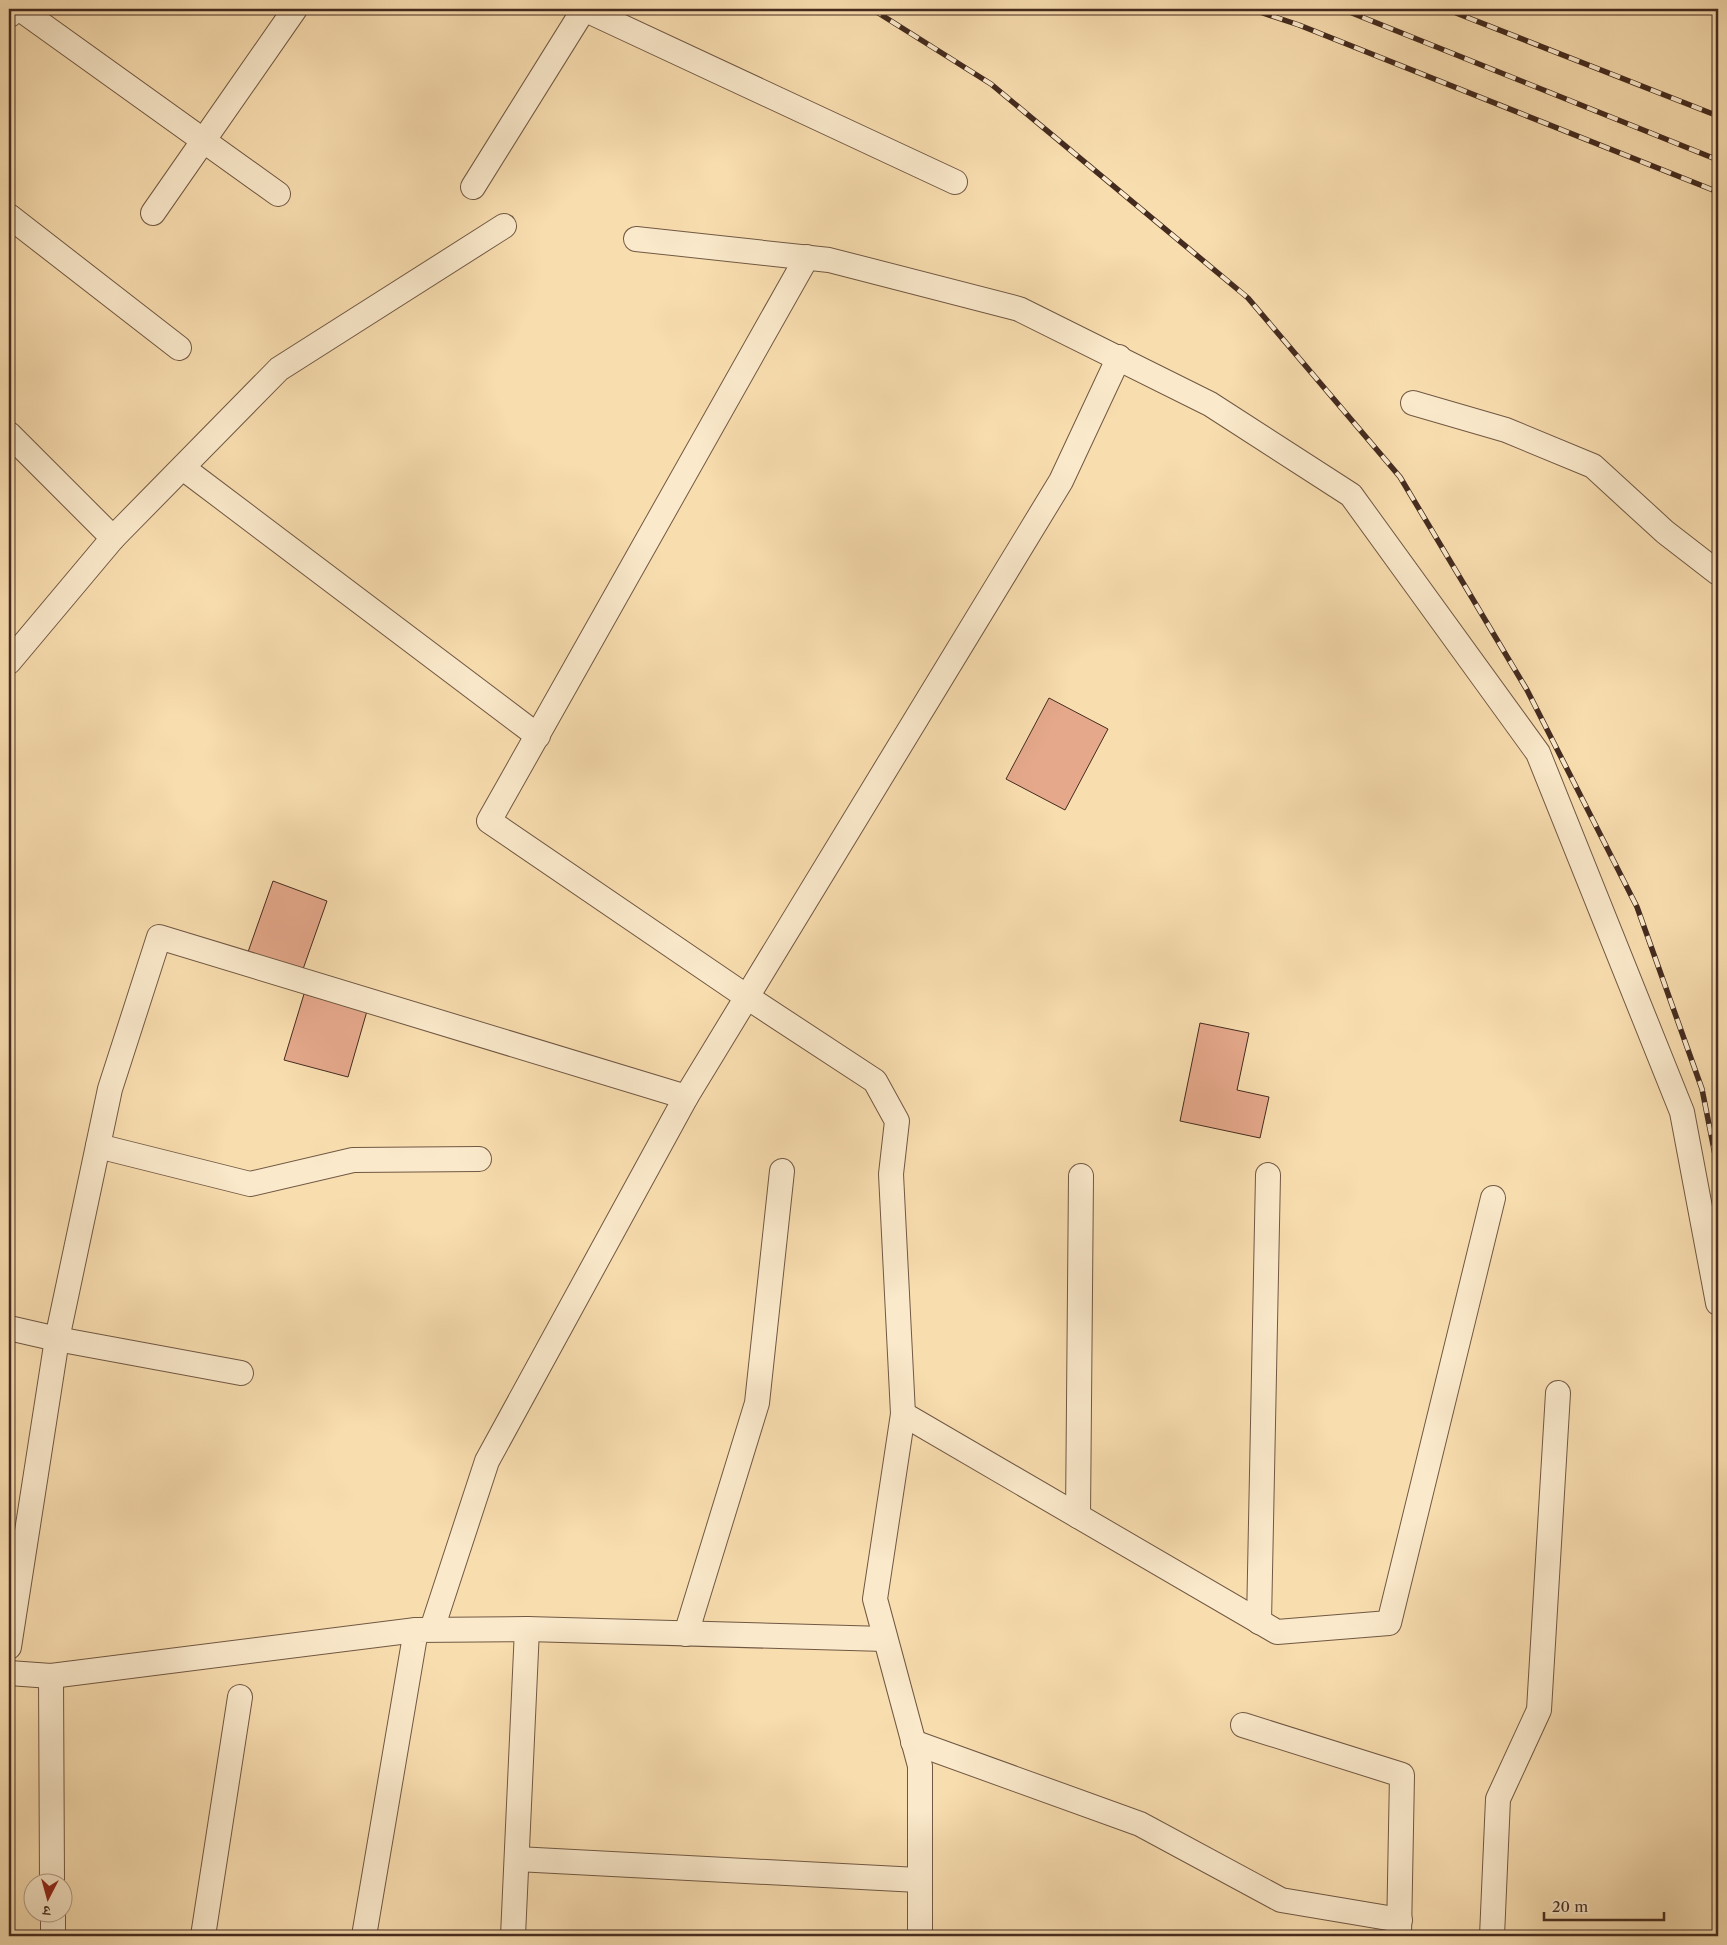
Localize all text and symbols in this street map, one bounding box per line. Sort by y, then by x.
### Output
north arrow [22,1872,72,1922]
scale bar [1544,1890,1664,1922]
text: 20 m [1552,1897,1588,1916]
text: उ [41,1902,52,1920]

